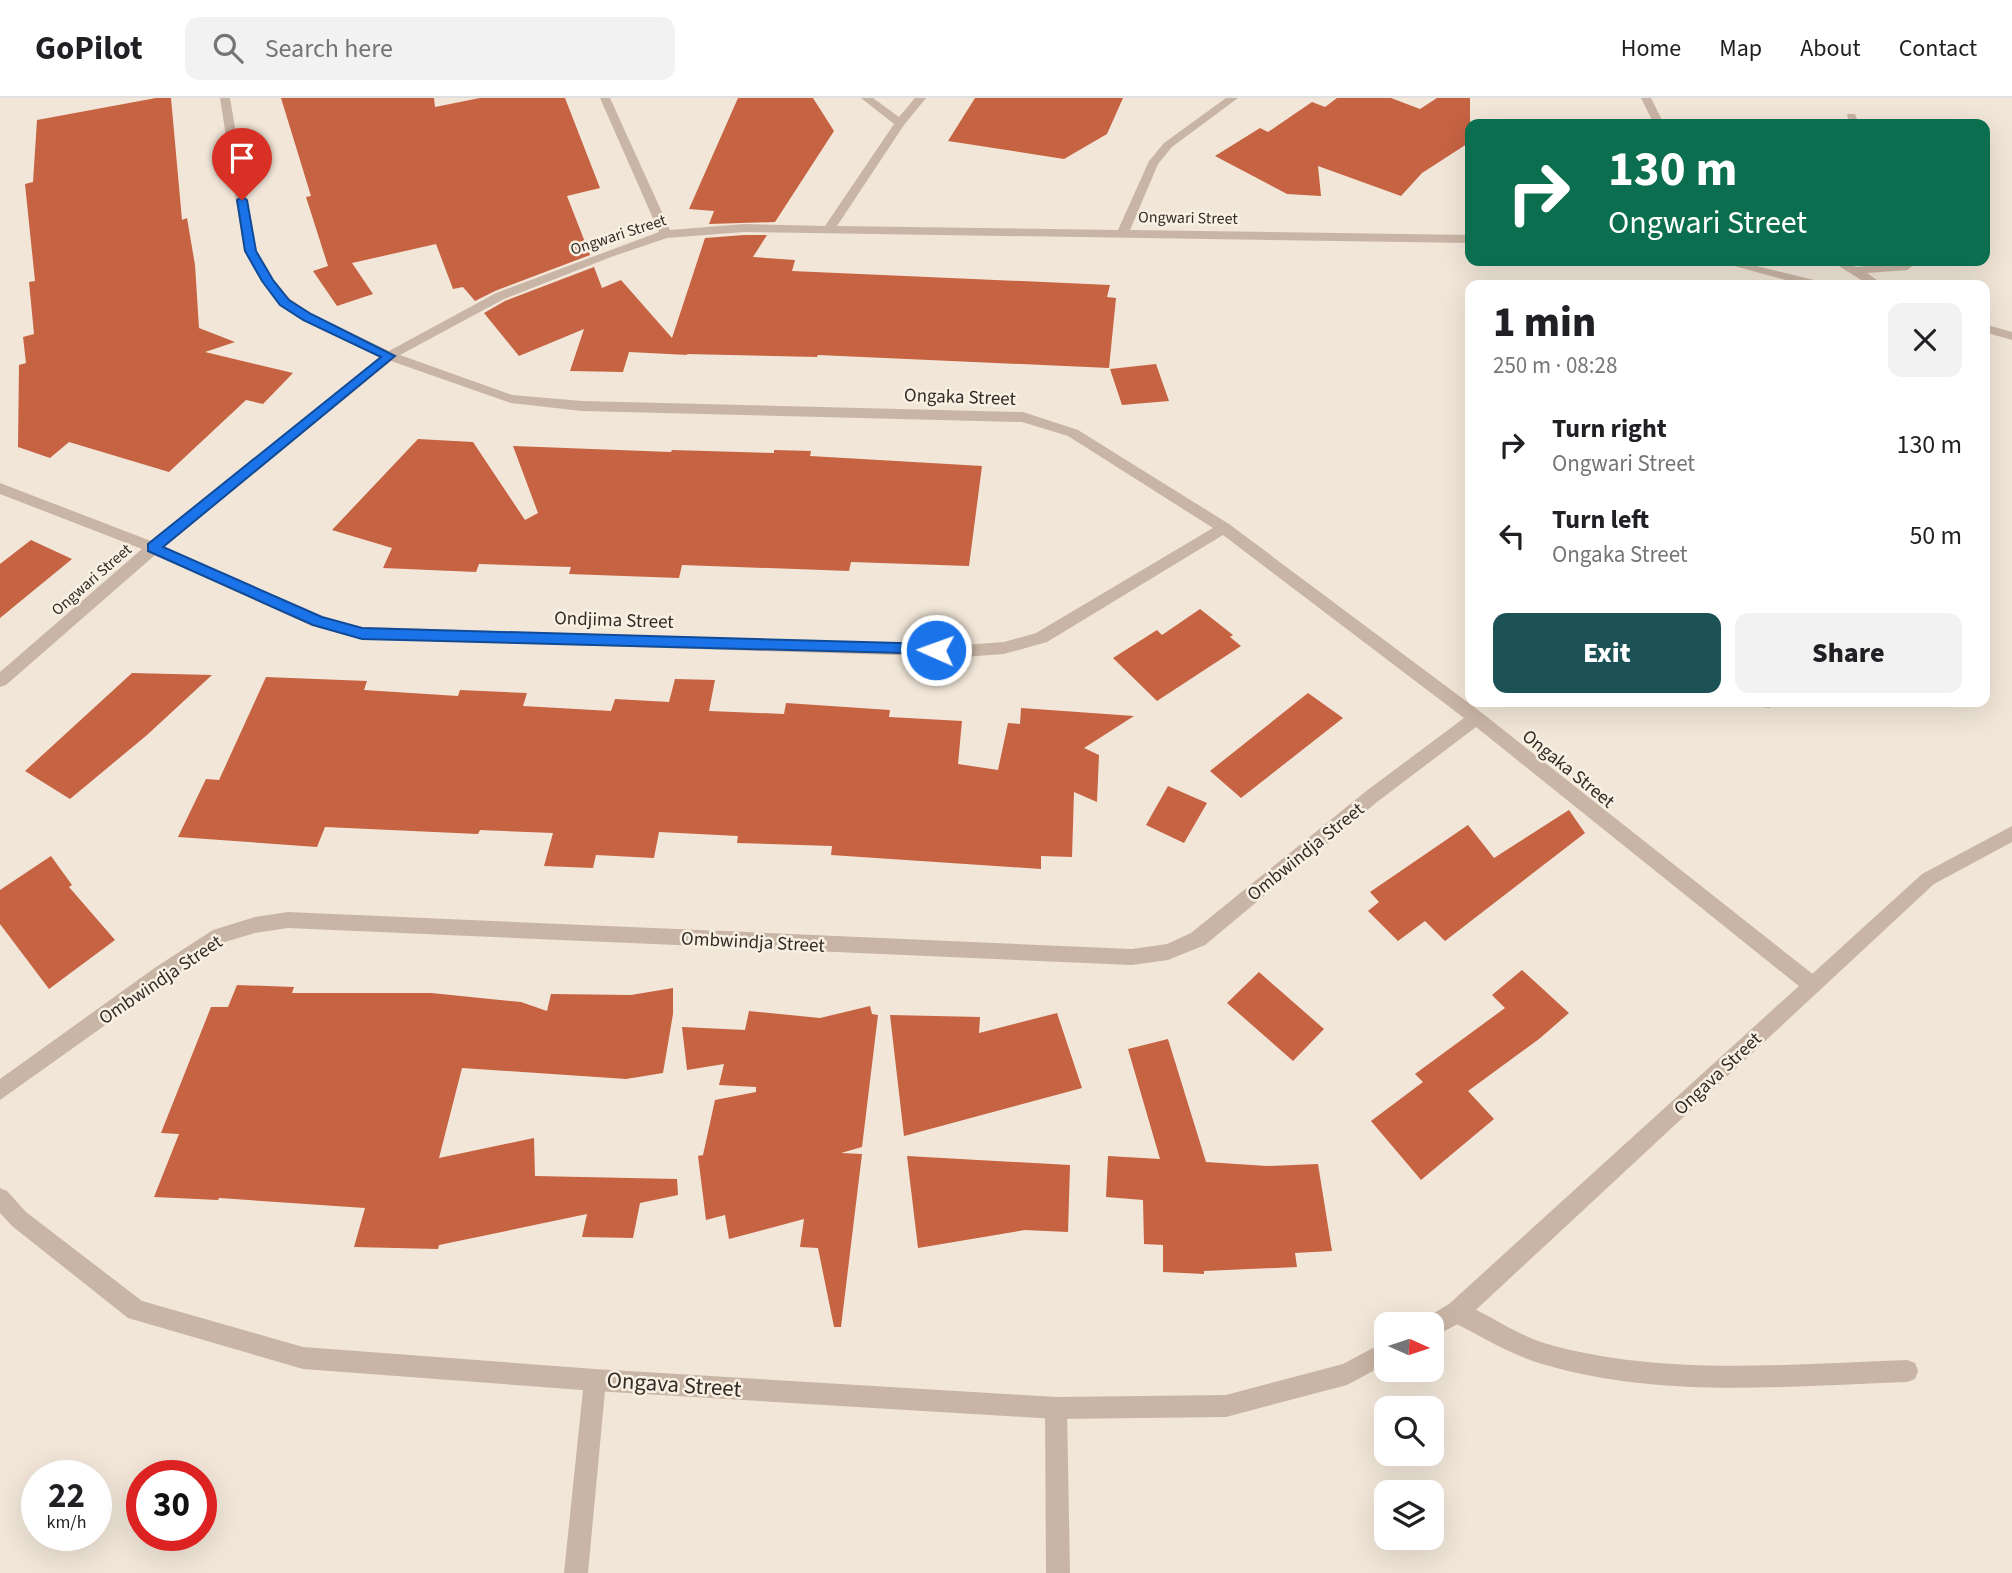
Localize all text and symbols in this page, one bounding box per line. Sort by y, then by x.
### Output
search box [185,17,675,80]
text: GoPilot [35,25,143,72]
icon: search [209,29,247,67]
text: Search here [265,30,393,67]
text: Home [1621,31,1681,66]
text: Map [1719,31,1762,66]
text: About [1800,31,1861,66]
text: Contact [1899,31,1977,66]
pin [212,128,272,200]
text: 130 m [1608,135,1737,205]
icon: arrive [223,139,261,177]
icon: right [1493,147,1584,238]
text: Ongwari Street [1608,200,1807,246]
street label: Ongwari Street [1138,206,1239,230]
street label: Ongwari Street [568,209,670,261]
text: 1 min [1493,293,1596,353]
button: close [1888,303,1962,377]
text: 250 m · 08:28 [1493,349,1617,382]
street label: Ongaka Street [903,382,1017,413]
text: Turn right [1552,410,1667,447]
icon: right [1493,426,1531,464]
text: 130 m [1896,426,1962,463]
text: Ongwari Street [1552,447,1695,480]
text: Turn left [1552,501,1649,538]
icon: left [1493,517,1531,555]
text: 50 m [1909,517,1962,554]
street label: Ongwari Street [47,538,137,621]
text: Ongaka Street [1552,538,1688,571]
street label: Ondjima Street [554,605,675,636]
position arrow [899,613,973,687]
button: Exit [1493,613,1721,693]
button: Share [1735,613,1962,693]
street label: Ongaka Street [1516,723,1621,815]
street label: Ombwindja Street [1242,796,1371,908]
street label: Ombwindja Street [680,925,826,960]
street label: Ombwindja Street [94,929,228,1032]
street label: Ongava Street [1668,1026,1768,1122]
north arrow [1374,1312,1444,1382]
map controls [1374,1312,1444,1550]
street label: Ongava Street [606,1363,743,1406]
button: search [1374,1396,1444,1466]
speed limit sign: 30 [126,1460,217,1551]
text: 22 [48,1471,85,1521]
button: layers [1374,1480,1444,1550]
text: km/h [47,1510,86,1535]

